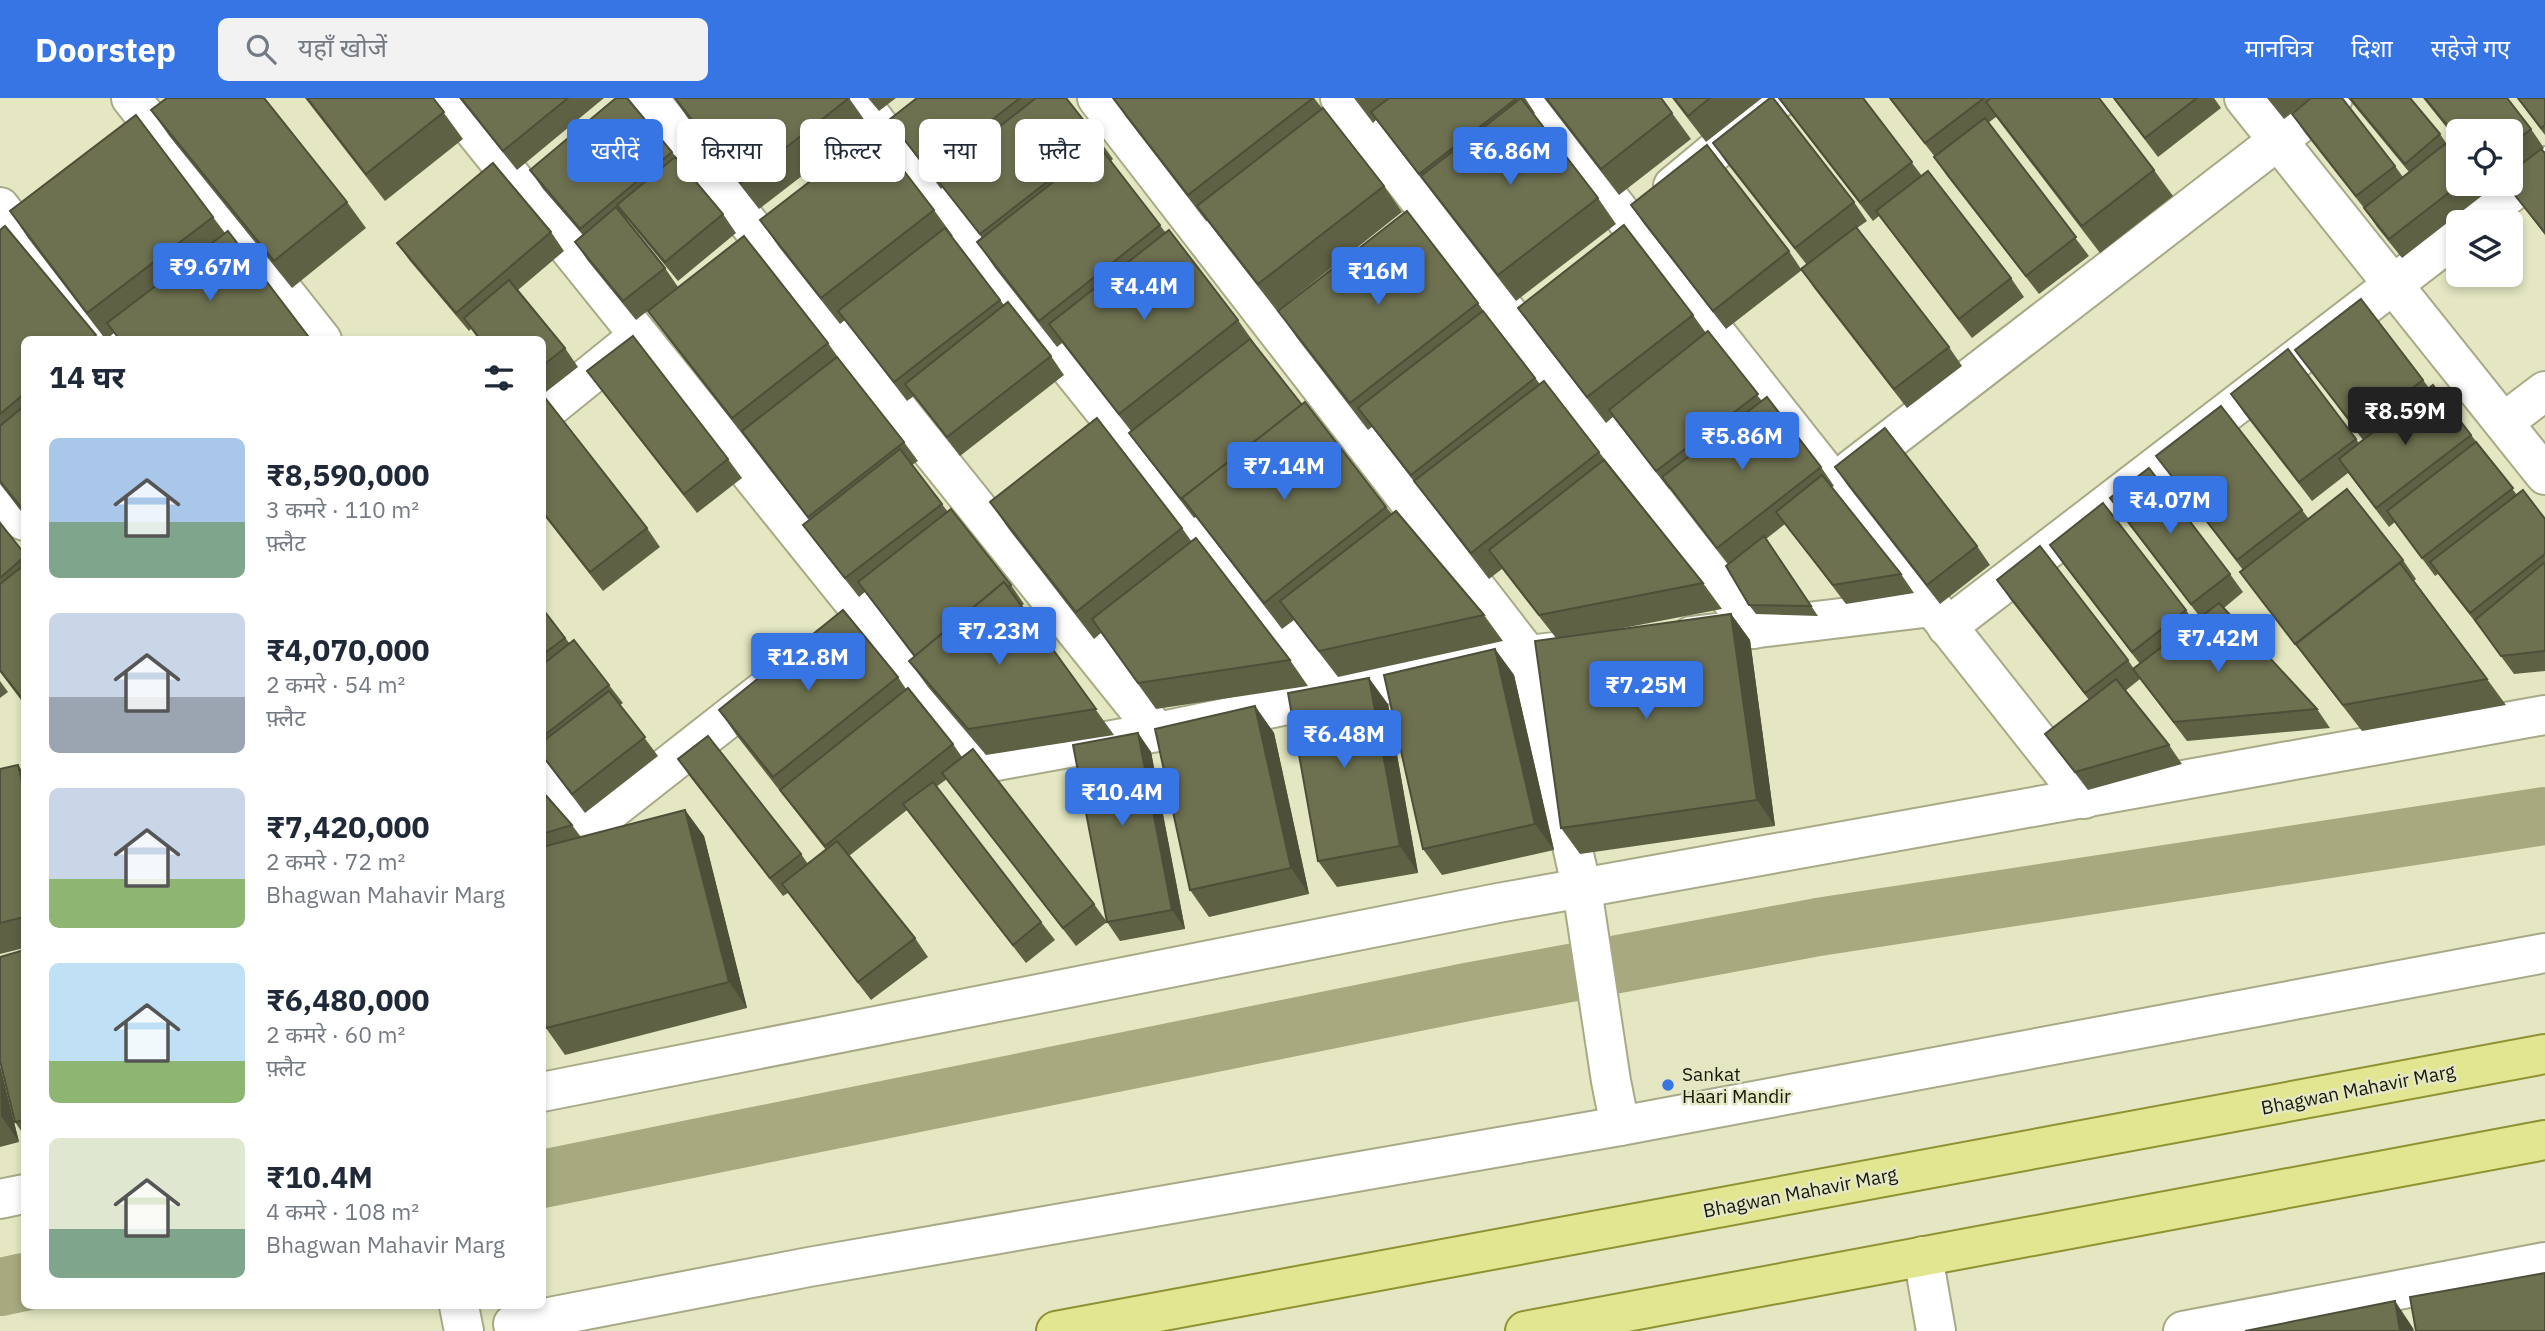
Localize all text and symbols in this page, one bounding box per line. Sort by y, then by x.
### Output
search box [218,18,708,81]
text: Doorstep [35,28,176,71]
icon: search [242,30,280,68]
text: यहाँ खोजें [298,30,387,64]
text: मानचित्र [2245,32,2313,64]
text: दिशा [2351,32,2393,64]
text: सहेजे गए [2431,32,2510,64]
chip: खरीदें [567,119,663,182]
chip: किराया [677,119,786,182]
chip: फ़िल्टर [800,119,905,182]
chip: नया [919,119,1001,182]
chip: फ़्लैट [1015,119,1104,182]
map controls [2446,119,2523,287]
button: locate [2446,119,2523,196]
pin: ₹6.86M [1453,127,1567,187]
text: ₹6.86M [1469,135,1551,165]
button: layers [2446,210,2523,287]
pin: ₹9.67M [153,244,267,303]
pin: ₹16M [1337,248,1419,307]
text: ₹9.67M [169,251,251,281]
text: ₹16M [1348,255,1408,285]
pin: ₹4.4M [1095,262,1193,322]
text: ₹4.4M [1110,270,1178,300]
text: 14 घर [49,357,125,396]
icon: filters [480,359,518,397]
pin: ₹8.59M [2348,388,2462,447]
text: ₹8.59M [2364,395,2446,425]
pin: ₹5.86M [1685,412,1799,472]
text: ₹5.86M [1701,420,1783,450]
pin: ₹7.14M [1227,442,1341,502]
text: ₹7.14M [1243,450,1325,480]
text: ₹8,590,000 [266,455,429,494]
icon: home [105,466,189,550]
pin: ₹4.07M [2113,476,2227,536]
text: ₹4.07M [2129,484,2211,514]
text: 3 कमरे · 110 m² [266,494,419,524]
text: फ़्लैट [266,527,306,557]
pin: ₹7.23M [942,608,1056,667]
pin: ₹7.42M [2161,614,2275,674]
text: ₹7.23M [958,615,1040,645]
text: ₹7.42M [2177,622,2259,652]
text: ₹4,070,000 [266,630,429,669]
pin: ₹12.8M [751,634,865,693]
icon: home [105,641,189,725]
text: ₹12.8M [767,641,849,671]
pin: ₹7.25M [1589,662,1703,721]
text: 2 कमरे · 54 m² [266,669,405,699]
text: ₹7.25M [1605,669,1687,699]
text: फ़्लैट [266,702,306,732]
pin: ₹6.48M [1287,710,1401,770]
text: ₹6.48M [1303,718,1385,748]
pin: ₹10.4M [1065,768,1179,828]
text: ₹10.4M [1081,776,1163,806]
text: ₹7,420,000 [266,807,429,846]
icon: home [105,816,189,900]
text: 2 कमरे · 72 m² [266,846,405,876]
text: Bhagwan Mahavir Marg [266,879,505,909]
text: ₹6,480,000 [266,980,429,1019]
icon: home [105,991,189,1075]
text: 2 कमरे · 60 m² [266,1019,405,1049]
text: फ़्लैट [266,1052,306,1082]
street label: Bhagwan Mahavir Marg [2259,1058,2457,1120]
place label: Sankat Haari Mandir [1682,1062,1791,1108]
marker: Sankat Haari Mandir [1660,1077,1676,1093]
text: ₹10.4M [266,1157,373,1196]
street label: Bhagwan Mahavir Marg [1701,1161,1899,1223]
icon: home [105,1166,189,1250]
text: 4 कमरे · 108 m² [266,1196,419,1226]
text: Bhagwan Mahavir Marg [266,1229,505,1259]

